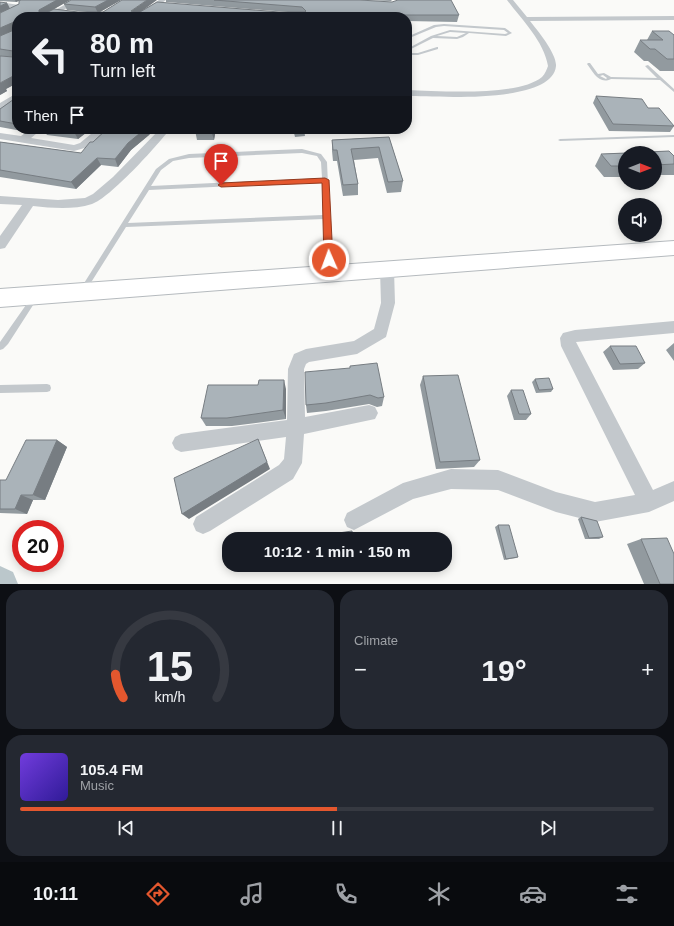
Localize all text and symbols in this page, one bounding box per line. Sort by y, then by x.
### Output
icon: left [24,28,76,80]
text: 80 m [90,28,154,59]
text: Turn left [90,61,155,81]
icon: arrive [66,104,88,126]
text: Then [24,107,58,124]
pin [204,144,238,185]
north arrow [618,146,662,190]
map controls [618,146,662,242]
icon: arrive [210,150,232,172]
button: sound [618,198,662,242]
position arrow [308,239,350,281]
speed limit sign: 20 [12,520,64,572]
text: 10:12 · 1 min · 150 m [264,543,410,560]
text: Climate [354,633,398,648]
text: 15 [147,642,193,689]
text: 19° [481,654,527,687]
text: − [354,657,367,682]
text: + [641,657,654,682]
text: km/h [155,688,186,704]
text: 105.4 FM [80,761,143,778]
text: Music [80,778,114,793]
icon: previous [115,817,137,839]
icon: pause [326,817,348,839]
icon: next [537,817,559,839]
icon: directions [144,880,172,908]
icon: music [238,880,266,908]
icon: phone [332,880,360,908]
icon: climate [425,880,453,908]
icon: car [519,880,547,908]
icon: filters [613,880,641,908]
text: 10:11 [33,884,78,904]

